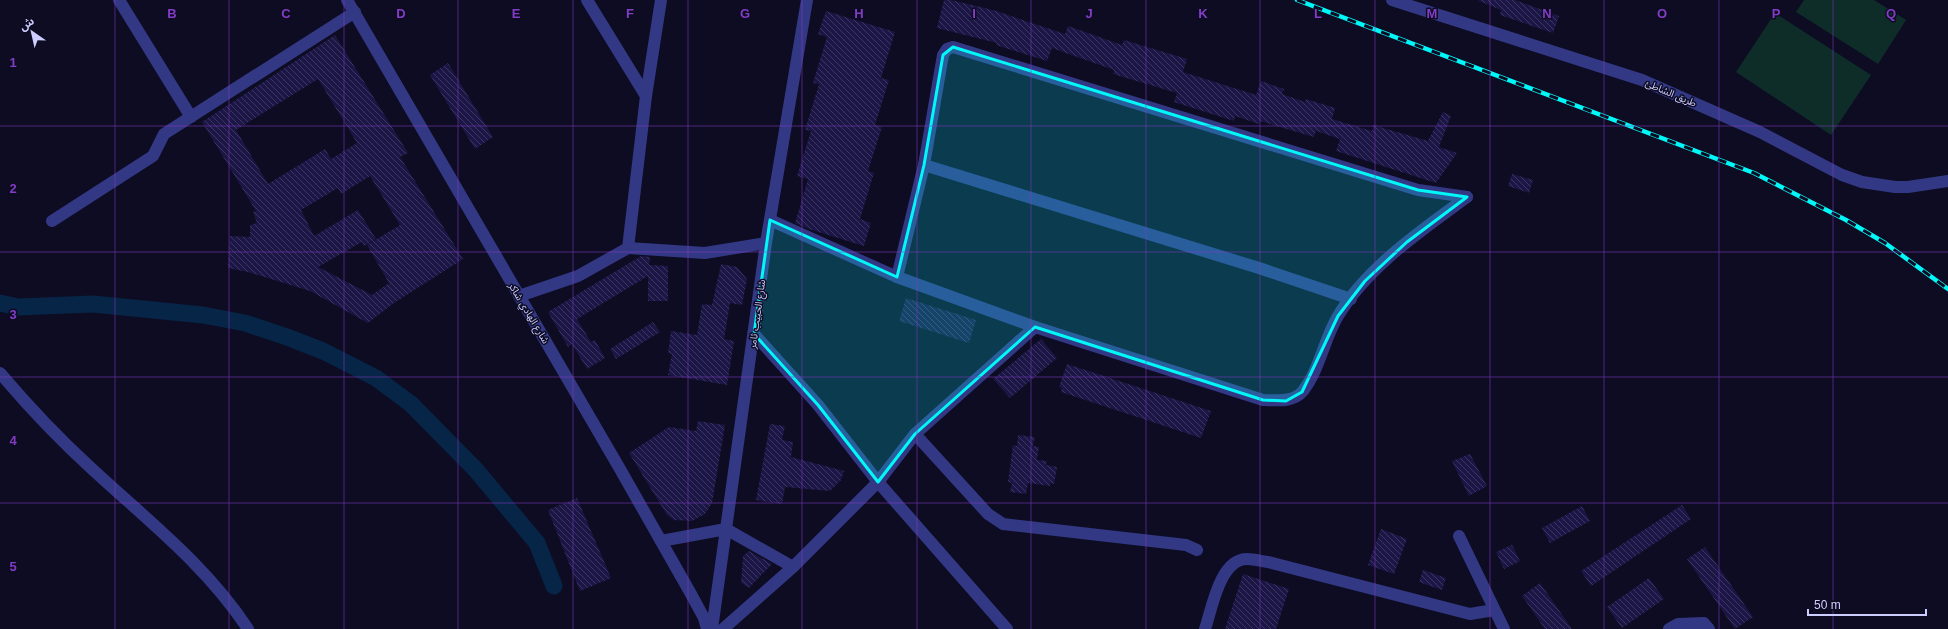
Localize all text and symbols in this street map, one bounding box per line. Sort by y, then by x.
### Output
text: B [167,6,177,21]
text: C [281,6,291,21]
text: D [396,6,406,21]
text: E [512,6,521,21]
text: F [626,6,634,21]
text: G [740,6,750,21]
text: H [854,6,864,21]
text: I [972,6,976,21]
text: J [1085,6,1093,21]
text: K [1198,6,1208,21]
text: L [1314,6,1322,21]
text: M [1427,6,1437,21]
text: N [1542,6,1552,21]
text: O [1657,6,1667,21]
text: P [1772,6,1781,21]
text: Q [1886,6,1896,21]
north arrow [12,12,52,52]
text: ش [17,15,37,34]
text: 1 [9,55,17,70]
street label: طريق الشاطئ [1643,77,1699,110]
text: 2 [9,181,17,196]
street label: شارع الحبيب ثامر [747,279,769,351]
street label: شارع الهادي شاكر [504,280,552,347]
text: 3 [9,307,17,322]
text: 4 [9,433,17,448]
text: 5 [9,559,17,574]
scale bar [1808,591,1926,617]
text: 50 m [1814,598,1841,612]

